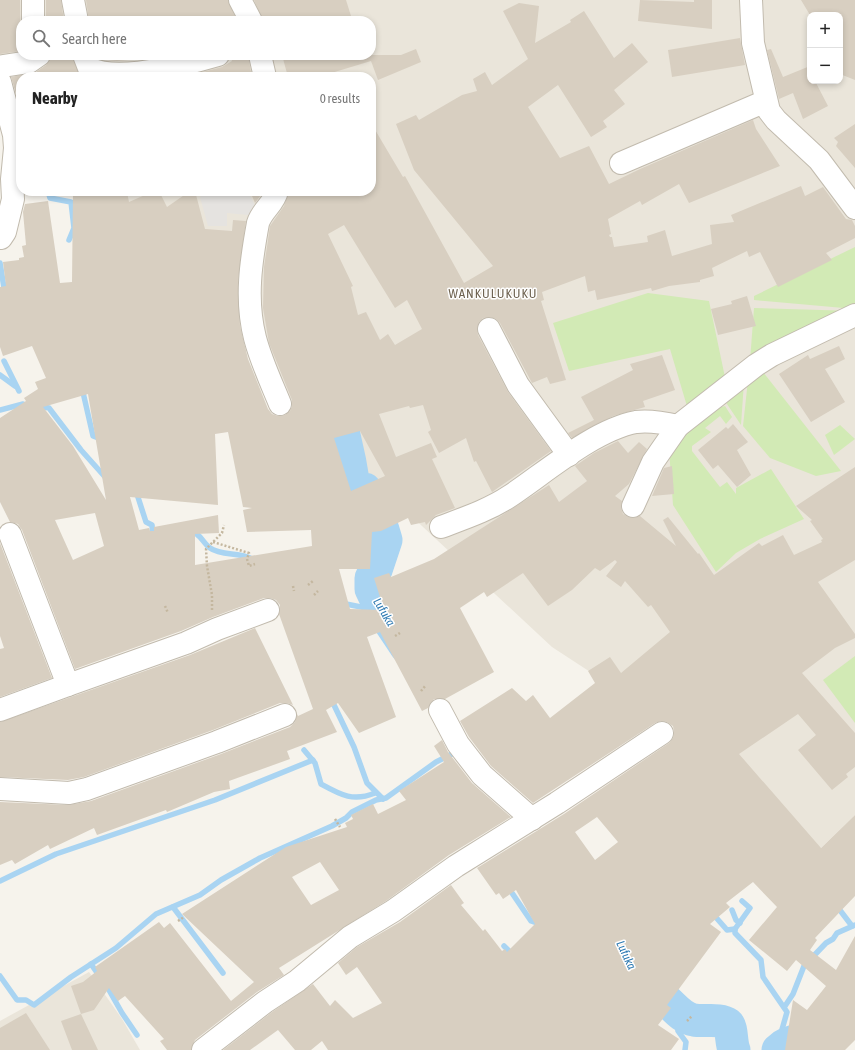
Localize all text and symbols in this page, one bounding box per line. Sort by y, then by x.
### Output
map controls [807,12,843,84]
button: + [807,12,843,48]
search box [16,16,376,60]
icon: search [30,27,52,49]
text: Search here [62,30,127,47]
button: − [807,48,843,84]
text: Nearby [32,88,78,108]
text: 0 results [320,91,360,106]
district label: WANKULUKUKU [448,286,538,301]
water label: Lufuka [370,595,398,629]
water label: Lufuka [613,938,639,972]

